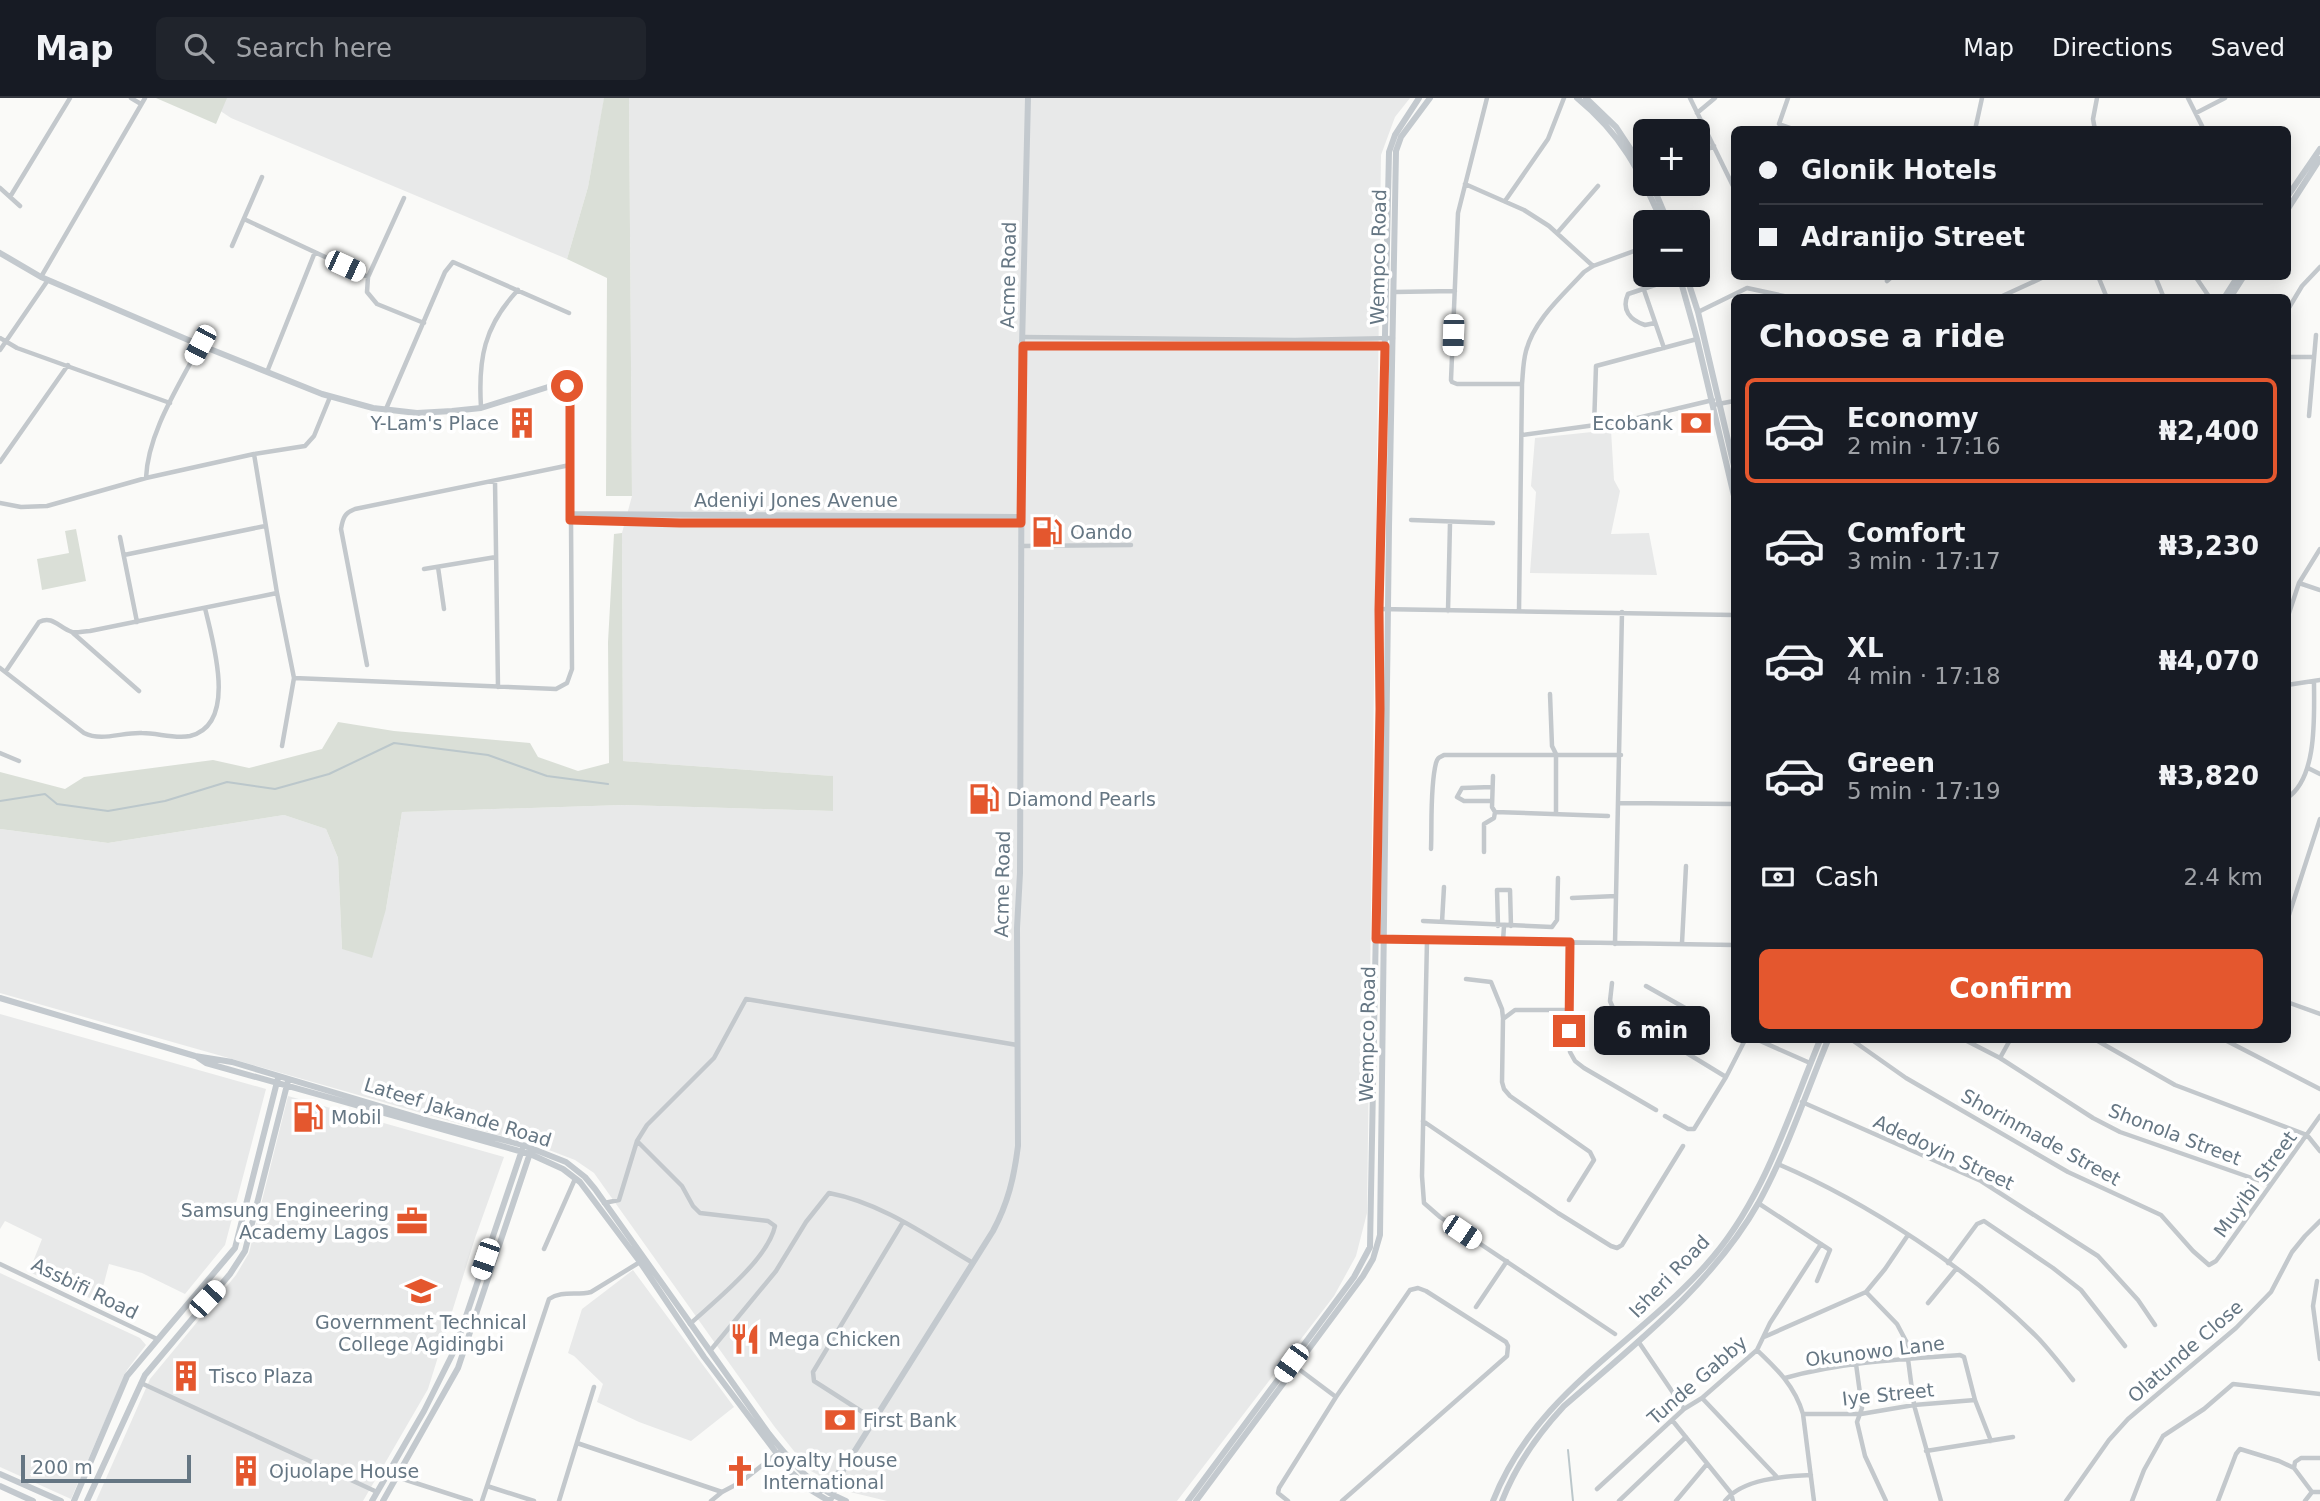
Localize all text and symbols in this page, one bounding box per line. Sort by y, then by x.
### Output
search box [156,17,646,80]
text: Map [35,29,114,68]
icon: search [180,29,218,67]
text: Search here [236,33,392,63]
text: Map [1963,34,2014,62]
text: Directions [2052,34,2173,62]
text: Saved [2211,34,2285,62]
map controls [1633,119,1710,287]
button: + [1633,119,1710,196]
text: Glonik Hotels [1801,155,1997,185]
street label: Wempco Road [1366,189,1390,325]
button: − [1633,210,1710,287]
street label: Acme Road [996,221,1020,329]
text: Adranijo Street [1801,222,2025,252]
car [322,248,369,284]
car [1442,314,1465,356]
text: Choose a ride [1759,317,2005,355]
car [181,322,220,368]
route start [551,370,583,402]
icon: car [1763,399,1826,462]
text: Economy [1847,403,1978,433]
building icon: Y-Lam's Place [505,406,539,440]
bank icon: Ecobank [1679,406,1713,440]
place label: Y-Lam's Place [369,412,499,434]
place label: Ecobank [1592,412,1673,434]
text: ₦2,400 [2159,416,2259,446]
text: 2 min · 17:16 [1847,433,2001,459]
street label: Adeniyi Jones Avenue [694,489,898,511]
icon: car [1763,514,1826,577]
fuel station icon: Oando [1030,515,1064,549]
text: Comfort [1847,518,1965,548]
place label: Oando [1070,521,1132,543]
text: ₦3,230 [2159,531,2259,561]
text: 3 min · 17:17 [1847,548,2001,574]
icon: car [1763,629,1826,692]
text: XL [1847,633,1884,663]
text: ₦4,070 [2159,646,2259,676]
text: 4 min · 17:18 [1847,663,2001,689]
icon: car [1763,744,1826,807]
text: Green [1847,748,1935,778]
text: ₦3,820 [2159,761,2259,791]
text: 5 min · 17:19 [1847,778,2001,804]
fuel station icon: Diamond Pearls [967,782,1001,816]
place label: Diamond Pearls [1007,788,1156,810]
street label: Acme Road [990,830,1014,938]
icon: cash [1759,858,1797,896]
text: Cash [1815,862,1879,892]
text: 2.4 km [2183,864,2263,890]
button: Confirm [1759,949,2263,1029]
street label: Wempco Road [1355,966,1379,1102]
callout: 6 min [1594,1006,1709,1056]
route end [1553,1015,1585,1047]
text: 6 min [1616,1017,1688,1043]
street label: Lateef Jakande Road [362,1073,554,1151]
street label: Shorinmade Street [1958,1084,2124,1190]
street label: Shonola Street [2106,1099,2244,1169]
fuel station icon: Mobil [291,1100,325,1134]
place label: Mobil [331,1106,382,1128]
street label: Adedoyin Street [1870,1110,2018,1194]
street label: Muyibi Street [2209,1127,2301,1241]
place label: Samsung Engineering Academy Lagos [181,1199,389,1243]
office icon: Samsung Engineering Academy Lagos [395,1204,429,1238]
car [1439,1212,1486,1252]
street label: Isheri Road [1624,1230,1714,1322]
car [469,1236,502,1282]
street label: Assbifi Road [28,1253,142,1323]
school or university icon: Government Technical College Agidingbi [404,1274,438,1308]
car [185,1276,230,1322]
street label: Olatunde Close [2123,1295,2247,1407]
place label: Government Technical College Agidingbi [315,1311,527,1355]
restaurant icon: Mega Chicken [728,1322,762,1356]
place label: Mega Chicken [768,1328,901,1350]
street label: Tunde Gabby [1642,1331,1751,1430]
street label: Okunowo Lane [1804,1332,1946,1370]
car [1271,1340,1312,1386]
building icon: Tisco Plaza [169,1359,203,1393]
place label: Tisco Plaza [208,1365,313,1387]
street label: Iye Street [1841,1378,1935,1410]
bank icon: First Bank [823,1403,857,1437]
place label: First Bank [863,1409,957,1431]
place label: Loyalty House International [763,1449,897,1493]
scale bar [21,1452,191,1484]
building icon: Ojuolape House [229,1454,263,1488]
church icon: Loyalty House International [723,1454,757,1488]
text: 200 m [32,1456,93,1478]
place label: Ojuolape House [269,1460,419,1482]

